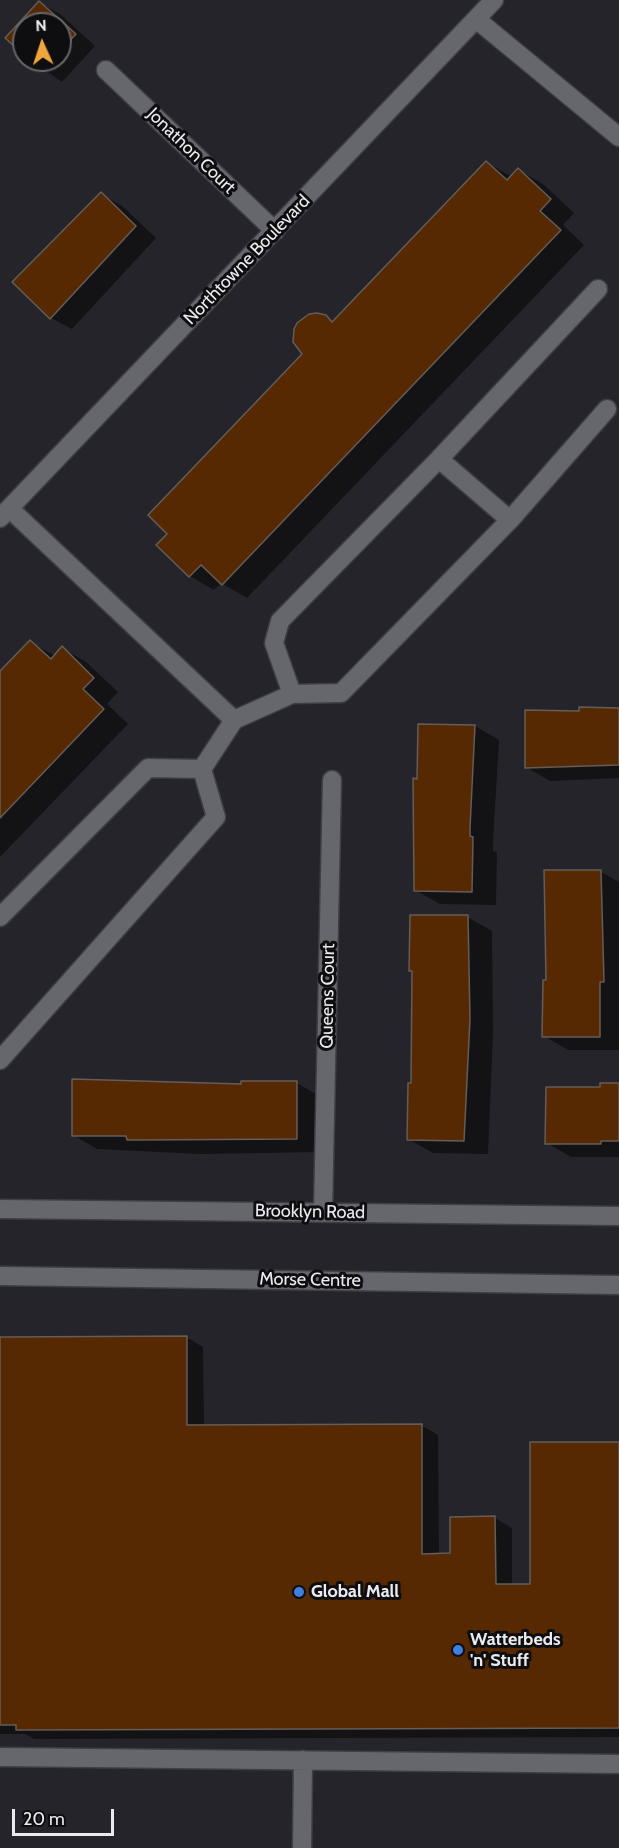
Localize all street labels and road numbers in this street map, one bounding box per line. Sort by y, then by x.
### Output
street label: Jonathon Court [142,103,240,199]
street label: Northtowne Boulevard [179,191,315,329]
street label: Queens Court [316,943,340,1049]
street label: Brooklyn Road [255,1200,365,1224]
street label: Morse Centre [259,1268,361,1292]

